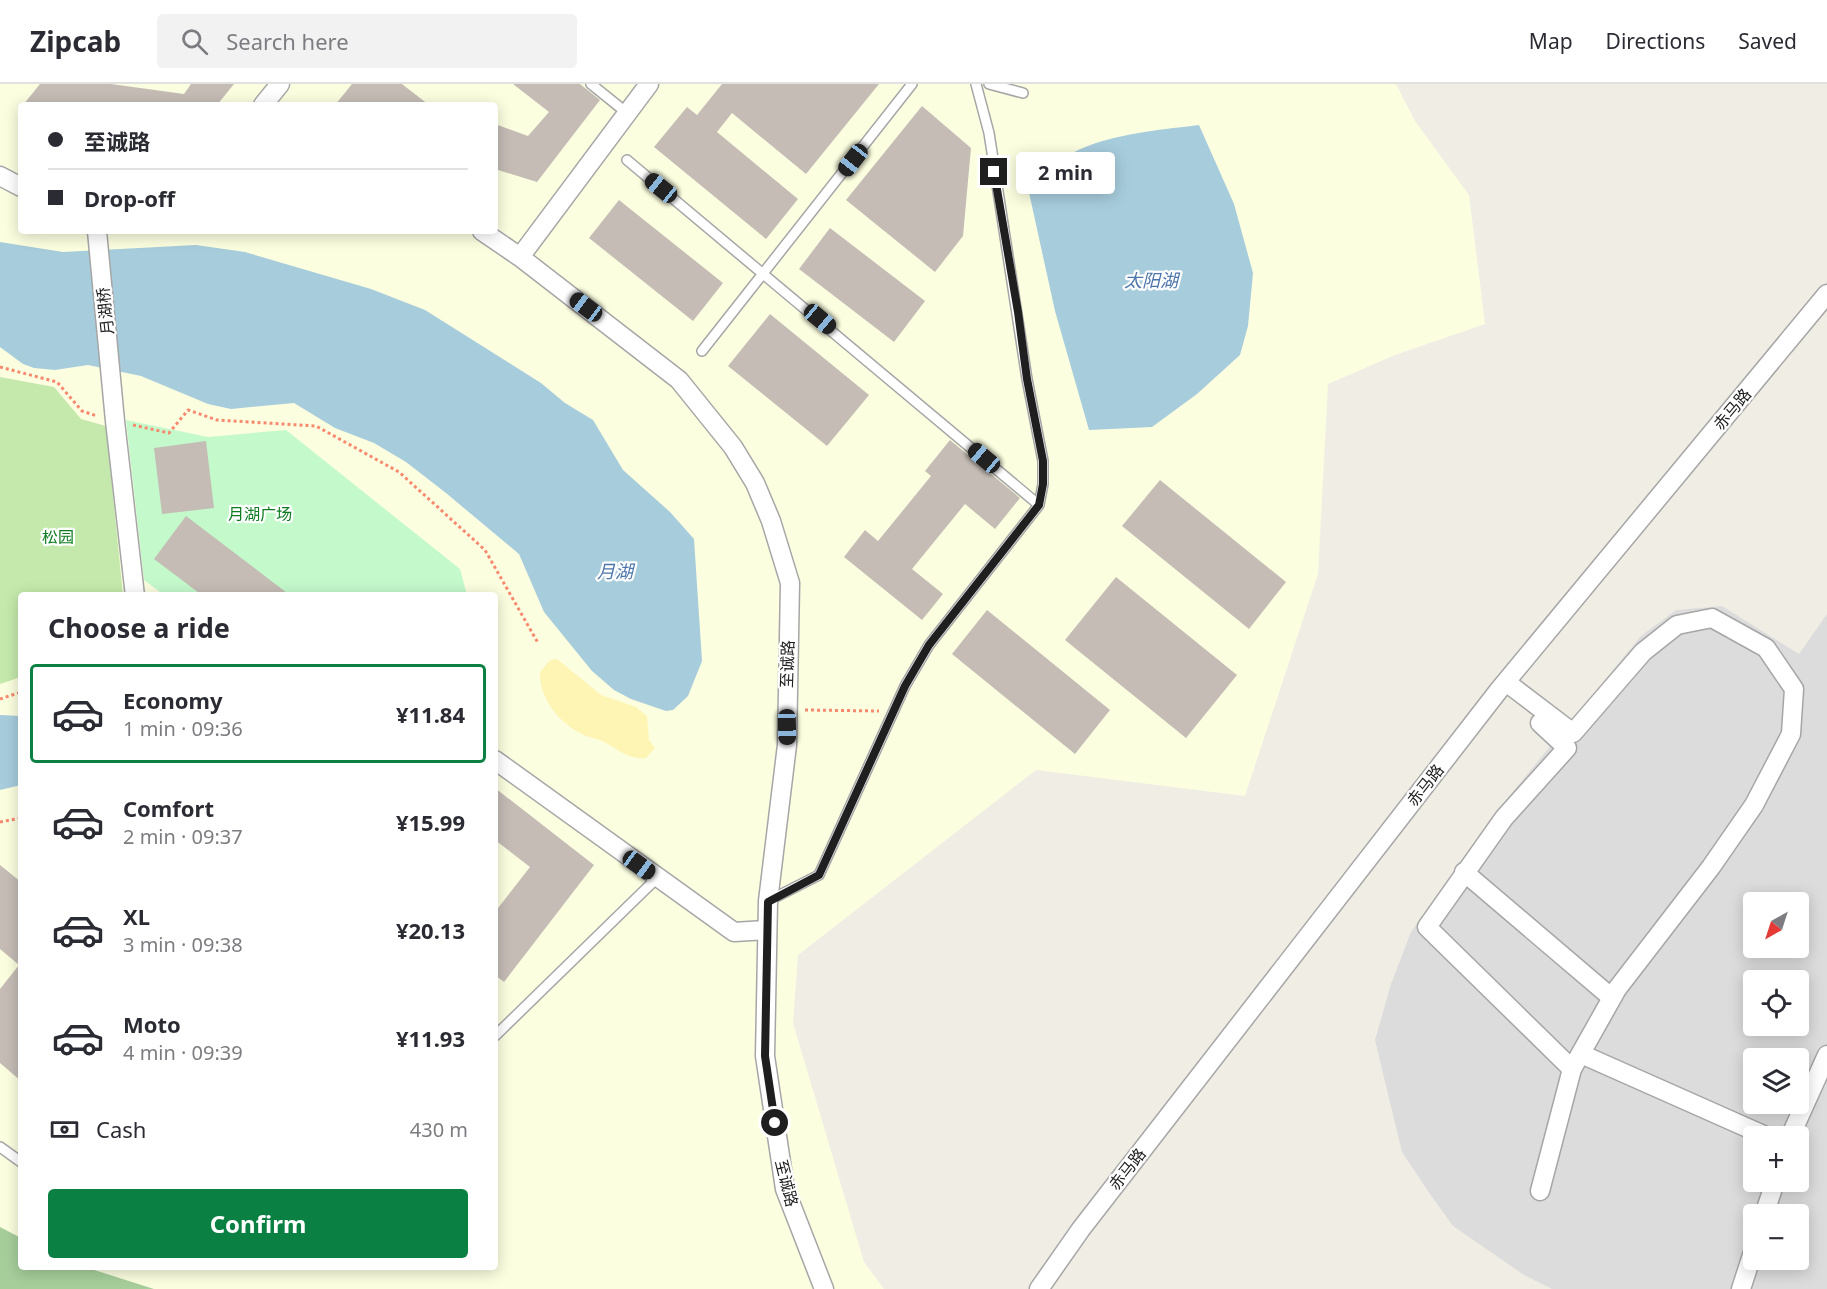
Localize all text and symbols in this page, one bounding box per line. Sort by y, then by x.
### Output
search box [157,14,577,68]
text: Zipcab [30,22,121,60]
icon: search [178,25,211,58]
text: Search here [226,26,349,56]
text: Map [1529,27,1573,55]
text: Directions [1606,27,1705,55]
text: Saved [1738,27,1797,55]
text: 至诚路 [84,126,150,156]
car [835,140,871,180]
callout: 2 min [1015,151,1114,193]
route end [980,158,1007,185]
text: 2 min [1038,159,1093,186]
car [641,170,681,206]
text: Drop-off [84,183,175,213]
water label: 太阳湖 [1124,268,1181,292]
street label: 月湖桥 [92,286,118,336]
car [566,289,606,325]
car [800,301,840,337]
street label: 赤马路 [1708,384,1756,434]
car [964,440,1004,476]
park label: 月湖广场 [228,503,292,525]
park label: 松园 [42,526,74,548]
water label: 月湖 [597,559,636,583]
text: Choose a ride [48,609,230,646]
street label: 至诚路 [775,640,799,688]
text: Economy [123,685,222,715]
icon: car [51,687,105,741]
text: ¥11.84 [396,699,465,729]
car [778,709,796,745]
text: 1 min · 09:36 [123,715,243,742]
street label: 赤马路 [1402,759,1448,811]
text: Comfort [123,793,214,823]
icon: car [51,795,105,849]
text: ¥15.99 [396,807,465,837]
text: 2 min · 09:37 [123,823,243,850]
car [619,847,659,883]
north arrow [1743,892,1809,958]
map controls [1743,892,1809,1270]
text: XL [123,901,150,931]
icon: car [51,903,105,957]
text: ¥20.13 [396,915,465,945]
text: 3 min · 09:38 [123,931,243,958]
button: locate [1743,970,1809,1036]
text: Moto [123,1009,181,1039]
icon: car [51,1011,105,1065]
text: ¥11.93 [396,1023,465,1053]
text: 4 min · 09:39 [123,1039,243,1066]
button: layers [1743,1048,1809,1114]
route start [761,1109,788,1136]
icon: cash [48,1113,81,1146]
text: Cash [96,1114,146,1144]
text: 430 m [410,1116,468,1143]
button: + [1743,1126,1809,1192]
street label: 赤马路 [1104,1143,1150,1195]
street label: 至诚路 [771,1157,803,1209]
button: Confirm [48,1189,468,1258]
button: − [1743,1204,1809,1270]

